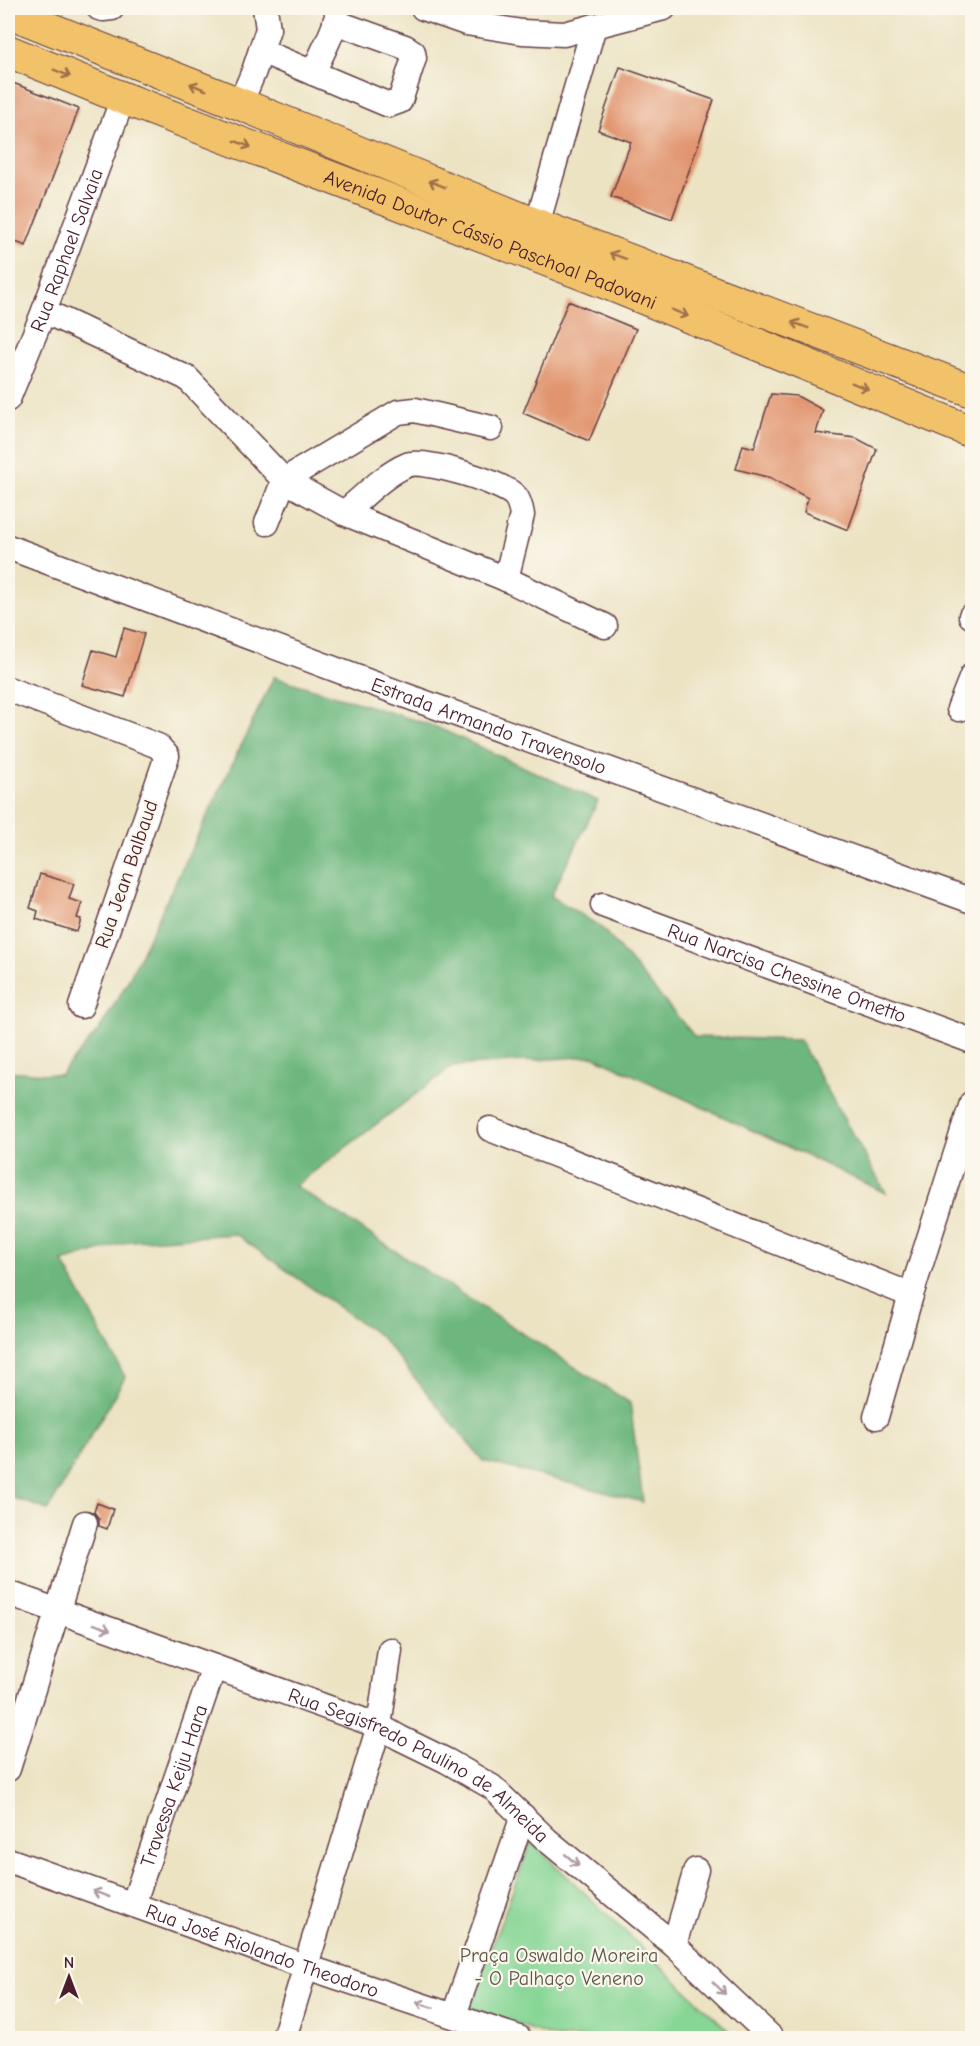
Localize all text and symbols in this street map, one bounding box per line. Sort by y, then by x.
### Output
one-way arrow [52,68,70,79]
one-way arrow [189,81,207,92]
one-way arrow [233,139,252,150]
street label: Rua Raphael Salvaia [26,165,108,335]
street label: Avenida Doutor Cássio Paschoal Padovani [321,165,660,314]
one-way arrow [428,178,446,189]
one-way arrow [609,250,628,261]
one-way arrow [670,308,688,319]
one-way arrow [791,319,810,330]
one-way arrow [851,381,869,392]
street label: Estrada Armando Travensolo [368,673,609,779]
street label: Rua Jean Balbaud [90,797,163,951]
street label: Rua Narcisa Chessine Ometto [664,919,909,1028]
one-way arrow [92,1623,111,1634]
street label: Rua Segisfredo Paulino de Almeida [285,1683,553,1847]
street label: Travessa Keiju Hara [136,1702,212,1870]
one-way arrow [563,1854,579,1867]
one-way arrow [92,1887,111,1898]
street label: Rua José Riolando Theodoro [142,1899,382,2002]
park label: Praça Oswaldo Moreira - O Palhaço Veneno [460,1944,658,1990]
north arrow [39,1947,99,2007]
text: N [64,1954,74,1972]
one-way arrow [711,1981,726,1995]
one-way arrow [416,1999,435,2010]

